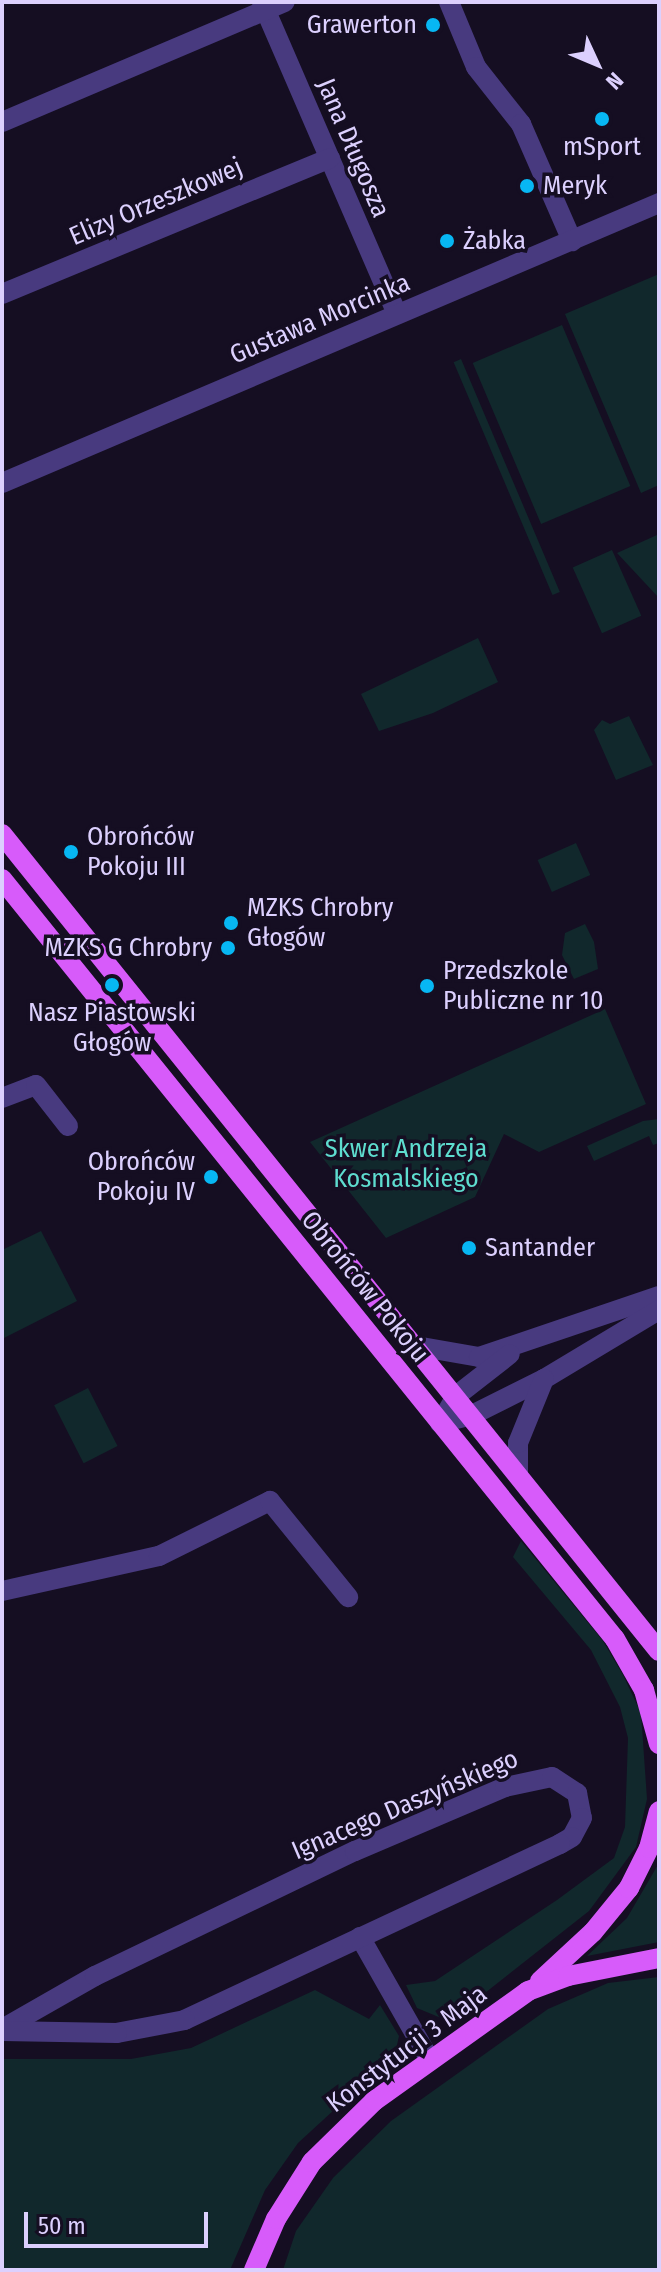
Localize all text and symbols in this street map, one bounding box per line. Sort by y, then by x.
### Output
place label: Grawerton [307,9,417,41]
marker: Grawerton [424,16,442,34]
north arrow [557,24,637,104]
text: N [600,67,629,95]
street label: Jana Długosza [310,74,396,222]
marker: mSport [593,110,611,128]
place label: mSport [563,131,641,163]
street label: Elizy Orzeszkowej [65,152,247,252]
place label: Meryk [543,170,607,202]
marker: Meryk [518,177,536,195]
place label: Żabka [463,225,526,257]
marker: Żabka [438,232,456,250]
street label: Gustawa Morcinka [225,267,415,371]
place label: Obrońców Pokoju III [87,821,194,882]
marker: Obrońców Pokoju III [62,843,80,861]
place label: MZKS Chrobry Głogów [247,892,393,954]
marker: MZKS Chrobry Głogów [222,914,240,932]
place label: MZKS G Chrobry [45,932,212,964]
marker: MZKS G Chrobry [219,939,237,957]
place label: Przedszkole Publiczne nr 10 [443,955,603,1016]
marker: Nasz Piastowski Głogów [103,976,121,994]
marker: Przedszkole Publiczne nr 10 [418,977,436,995]
place label: Nasz Piastowski Głogów [28,997,196,1058]
park label: Skwer Andrzeja Kosmalskiego [325,1133,487,1194]
place label: Obrońców Pokoju IV [88,1146,195,1208]
marker: Obrońców Pokoju IV [202,1168,220,1186]
street label: Obrońców Pokoju [294,1205,436,1369]
place label: Santander [485,1232,595,1264]
marker: Santander [460,1239,478,1257]
street label: Ignacego Daszyńskiego [287,1743,523,1867]
street label: Konstytucji 3 Maja [321,1979,493,2119]
scale bar [28,2196,212,2246]
text: 50 m [38,2212,86,2240]

